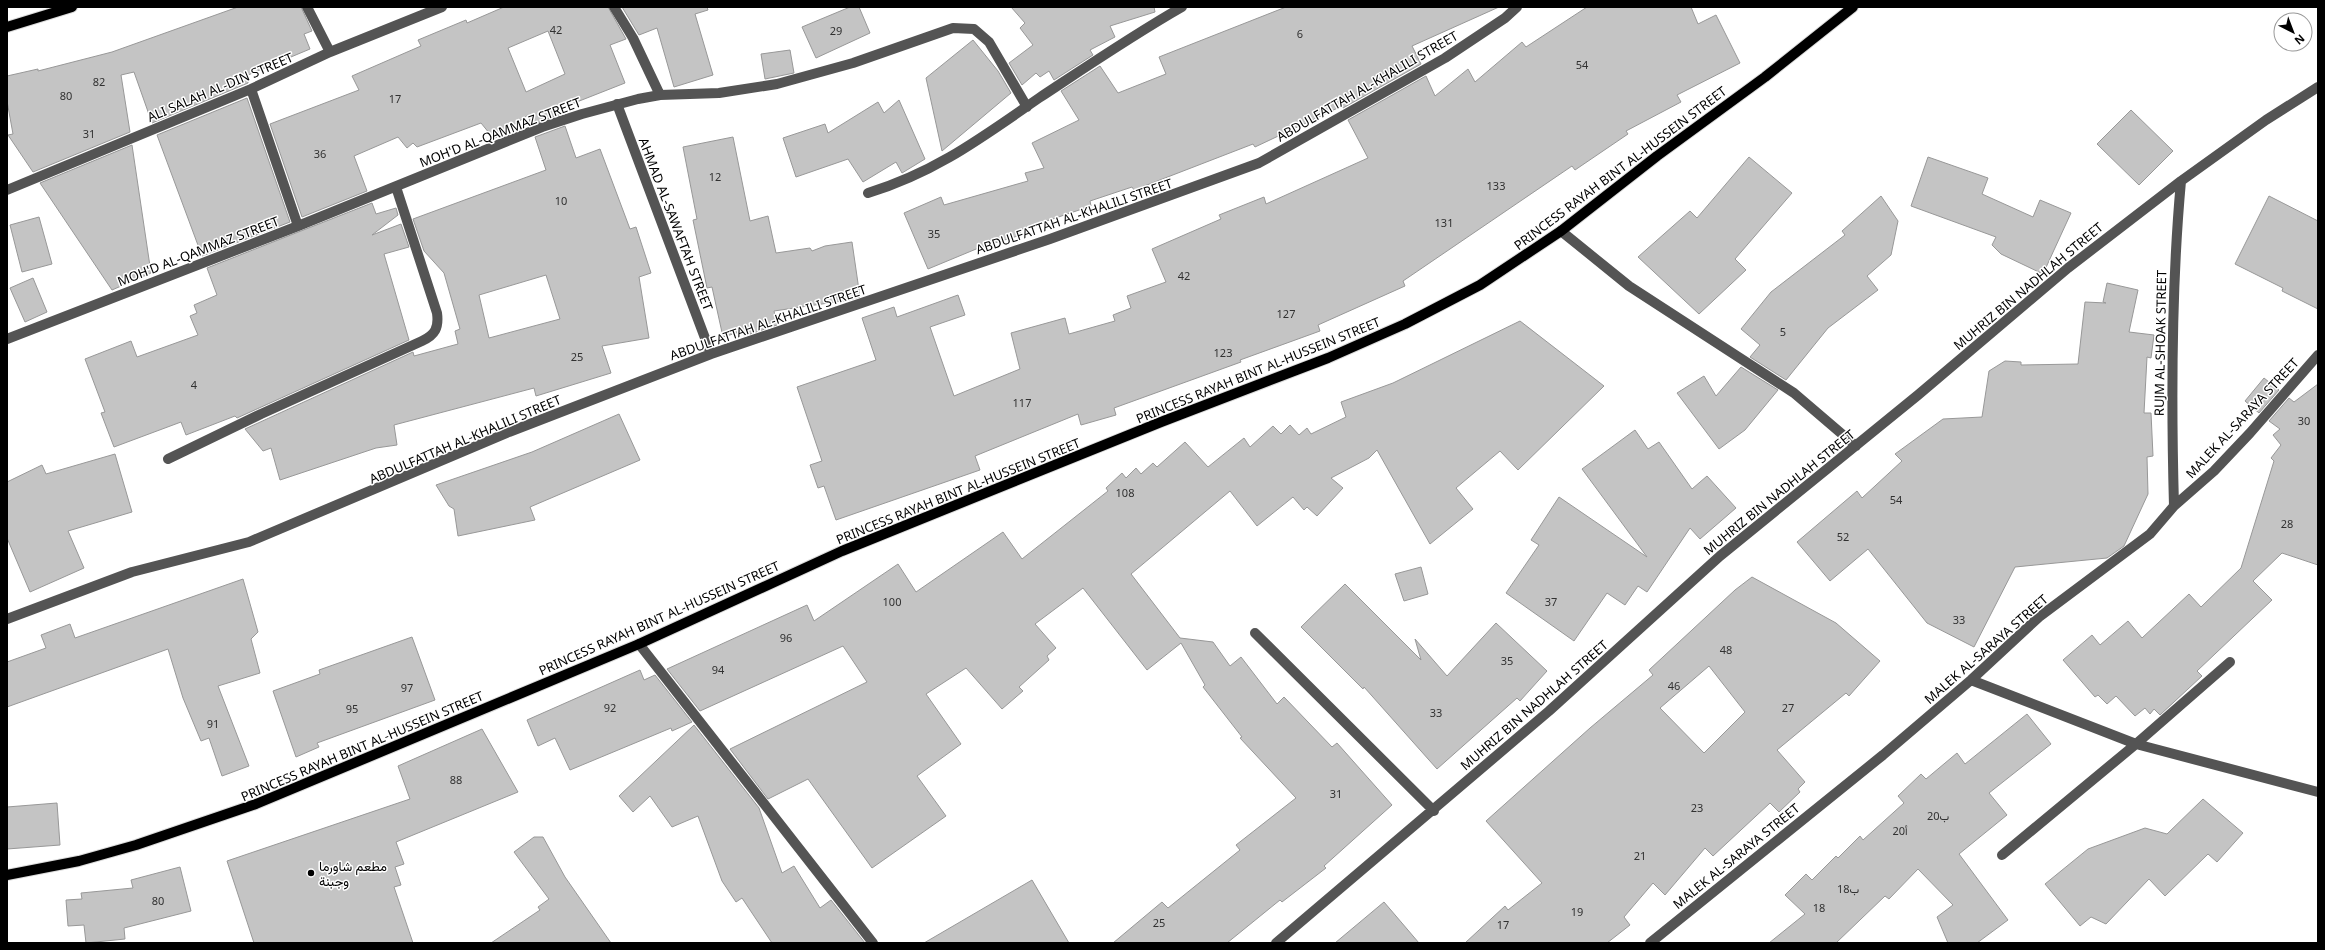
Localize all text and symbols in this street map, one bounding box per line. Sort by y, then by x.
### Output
north arrow [2273,12,2313,52]
house number: 42 [550,22,562,37]
house number: 29 [830,23,842,38]
street label: ABDULFATTAH AL-KHALILI STREET [1273,26,1462,146]
house number: 6 [1297,26,1303,41]
text: N [2292,31,2308,48]
street label: ALI SALAH AL-DIN STREET [144,48,297,126]
house number: 54 [1576,57,1589,72]
house number: 82 [93,74,105,89]
street label: PRINCESS RAYAH BINT AL-HUSSEIN STREET [1510,82,1731,254]
house number: 80 [60,88,72,103]
house number: 17 [389,91,401,106]
street label: MOH'D AL-QAMMAZ STREET [417,93,584,171]
house number: 31 [83,126,95,141]
street label: AHMAD AL-SAWAFTAH STREET [635,135,718,314]
house number: 36 [314,146,326,161]
house number: 12 [709,169,721,184]
street label: ABDULFATTAH AL-KHALILI STREET [973,174,1175,258]
house number: 133 [1487,178,1505,193]
house number: 10 [555,193,567,208]
street label: MOH'D AL-QAMMAZ STREET [115,212,282,290]
house number: 131 [1435,215,1453,230]
street label: MUHRIZ BIN NADHLAH STREET [1949,218,2107,354]
house number: 35 [928,226,940,241]
house number: 42 [1178,268,1190,283]
street label: RUJM AL-SHOAK STREET [2150,269,2170,416]
street label: ABDULFATTAH AL-KHALILI STREET [667,280,869,364]
house number: 127 [1277,306,1295,321]
street label: PRINCESS RAYAH BINT AL-HUSSEIN STREET [1133,312,1384,427]
house number: 5 [1780,324,1786,339]
house number: 123 [1214,345,1232,360]
house number: 25 [571,349,583,364]
street label: MALEK AL-SARAYA STREET [2181,353,2303,482]
house number: 4 [191,377,198,392]
street label: ABDULFATTAH AL-KHALILI STREET [366,390,564,488]
house number: 117 [1013,395,1031,410]
house number: 30 [2298,413,2310,428]
street label: MUHRIZ BIN NADHLAH STREET [1700,425,1859,559]
street label: PRINCESS RAYAH BINT AL-HUSSEIN STREET [833,433,1084,548]
house number: 108 [1116,485,1134,500]
house number: 54 [1890,492,1903,507]
house number: 28 [2281,516,2293,531]
house number: 52 [1837,529,1849,544]
street label: PRINCESS RAYAH BINT AL-HUSSEIN STREET [536,556,783,679]
street label: MALEK AL-SARAYA STREET [1920,590,2052,708]
house number: 100 [883,594,901,609]
house number: 37 [1545,594,1557,609]
house number: 33 [1953,612,1965,627]
house number: 96 [780,630,792,645]
street label: MUHRIZ BIN NADHLAH STREET [1456,635,1612,774]
house number: 48 [1720,642,1732,657]
house number: 35 [1501,653,1513,668]
house number: 94 [712,662,725,677]
house number: 46 [1668,678,1680,693]
house number: 97 [401,680,413,695]
street label: PRINCESS RAYAH BINT AL-HUSSEIN STREET [238,686,487,805]
house number: 92 [604,700,616,715]
house number: 27 [1782,700,1794,715]
house number: 95 [346,701,358,716]
house number: 33 [1430,705,1442,720]
house number: 91 [207,716,219,731]
house number: 88 [450,772,462,787]
house number: 31 [1330,786,1342,801]
street label: MALEK AL-SARAYA STREET [1669,799,1804,913]
house number: 23 [1691,800,1703,815]
house number: 20ب [1927,808,1949,823]
house number: 20أ [1892,823,1908,838]
house number: 21 [1634,848,1646,863]
place label: مطعم شاورما وجبنة [319,857,387,890]
marker: مطعم شاورما وجبنة [306,868,316,878]
house number: 18ب [1837,881,1859,896]
house number: 80 [152,893,164,908]
house number: 18 [1813,900,1825,915]
house number: 19 [1571,904,1583,919]
house number: 25 [1153,915,1165,930]
house number: 17 [1497,917,1509,932]

